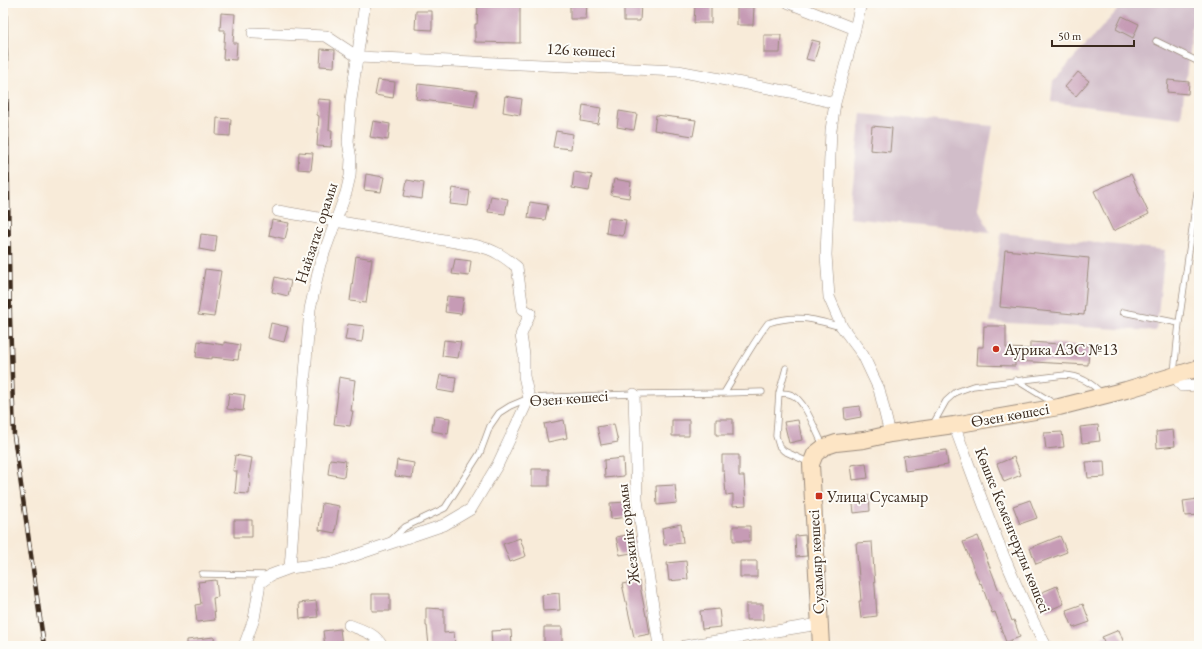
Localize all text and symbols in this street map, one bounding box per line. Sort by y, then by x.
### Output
scale bar [1052,22,1134,48]
text: 50 m [1058,28,1082,44]
street label: 126 көшесі [546,38,616,62]
street label: Найзатас орамы [290,180,342,286]
place label: Аурика АЗС №13 [1003,339,1118,360]
marker: Аурика АЗС №13 [991,344,1001,354]
street label: Өзен көшесі [529,385,609,411]
street label: Өзен көшесі [969,398,1051,432]
street label: Көшке Кеменгерұлы көшесі [970,444,1056,616]
street label: Жезкиік орамы [611,483,645,586]
place label: Улица Сусамыр [826,486,928,507]
marker: Улица Сусамыр [814,491,824,501]
street label: Сусамыр көшесі [803,509,829,615]

